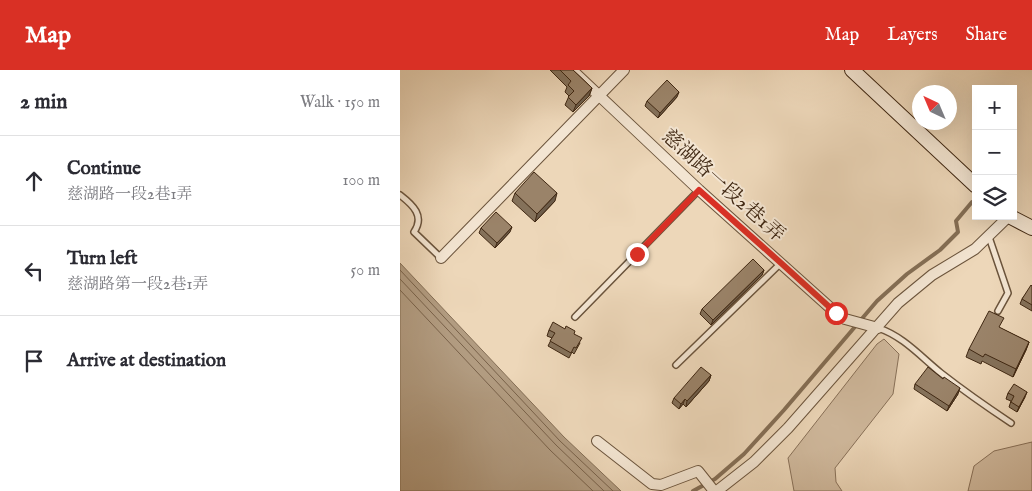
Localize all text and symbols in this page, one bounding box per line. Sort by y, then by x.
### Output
text: Map [25,20,71,51]
text: Map [825,24,859,47]
text: Layers [887,24,938,47]
text: Share [966,24,1007,47]
north arrow [912,85,957,130]
map controls [972,85,1017,220]
button: + [972,85,1017,130]
text: 2 min [20,89,67,116]
text: Walk · 150 m [300,93,380,113]
street label: 慈湖路一段2巷1弄 [656,124,790,248]
button: − [972,130,1017,175]
text: Continue [67,157,141,181]
icon: ahead [20,167,48,195]
text: 100 m [343,171,380,191]
button: layers [972,175,1017,220]
text: 慈湖路一段2巷1弄 [67,185,192,205]
route end [626,243,649,266]
text: Turn left [67,247,138,271]
icon: left [20,257,48,285]
text: 50 m [351,261,380,281]
text: 慈湖路第一段2巷1弄 [67,275,208,295]
route start [825,302,848,325]
icon: arrive [20,347,48,375]
text: Arrive at destination [67,349,226,373]

